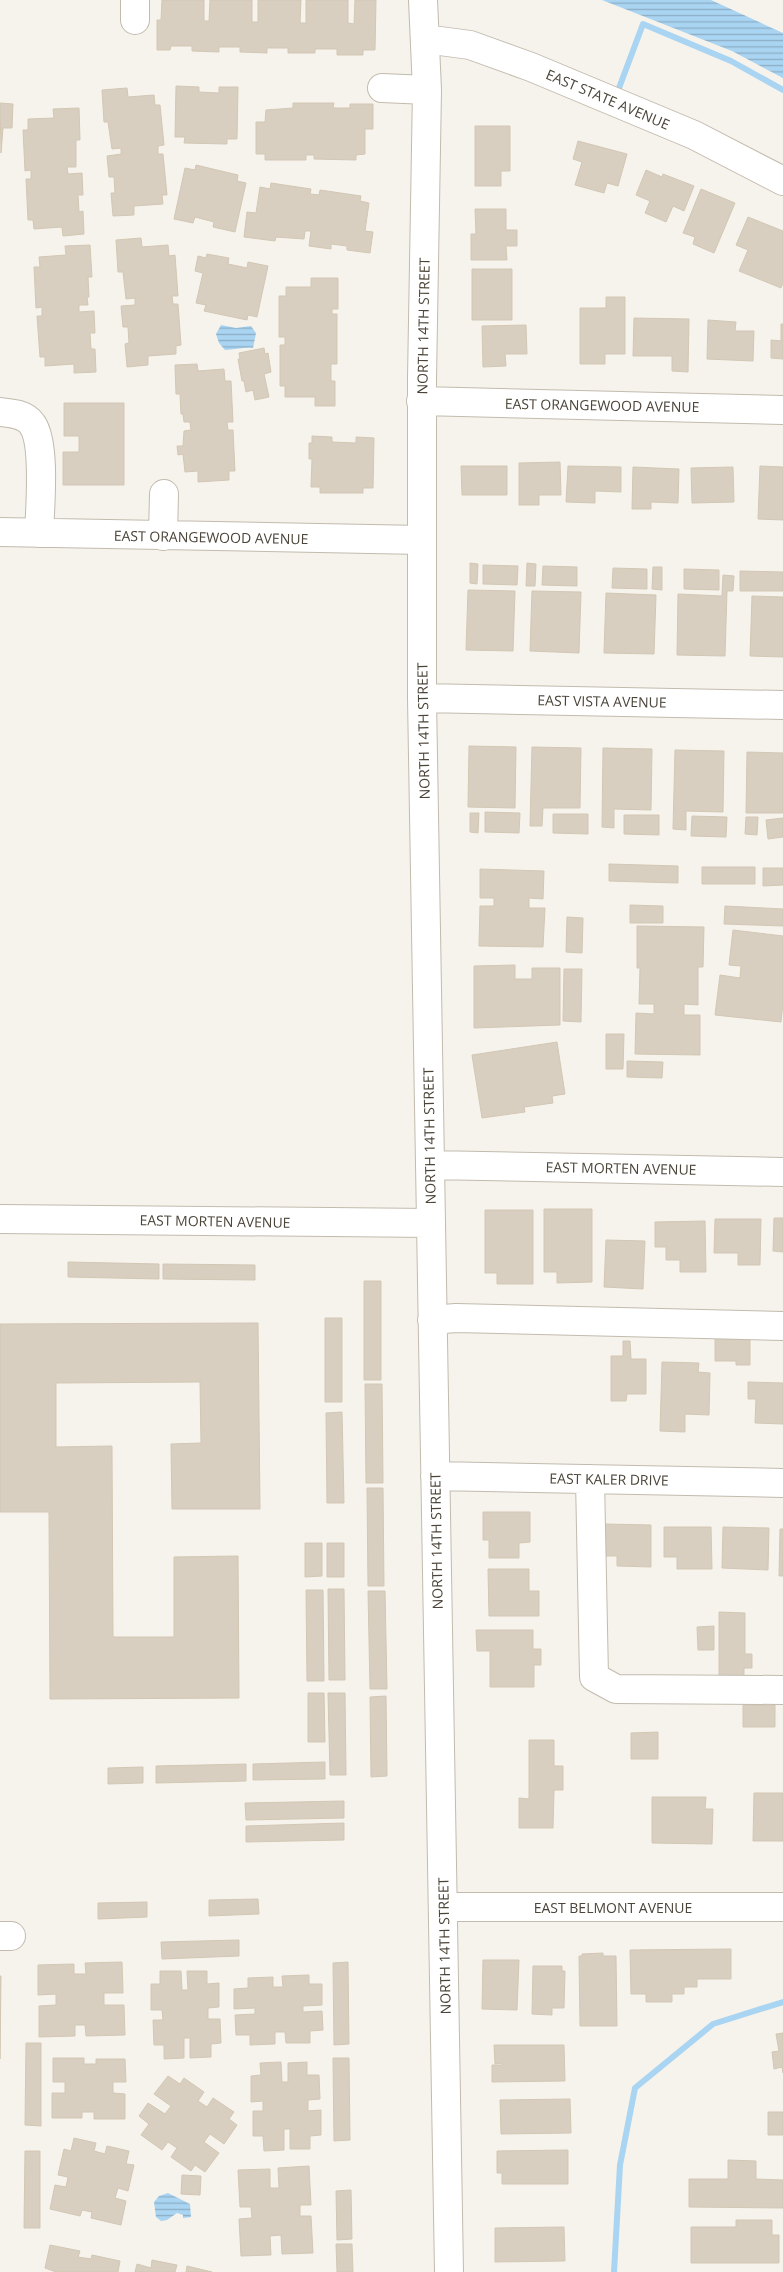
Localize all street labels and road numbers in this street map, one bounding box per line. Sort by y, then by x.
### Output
street label: EAST STATE AVENUE [543,64,673,134]
street label: NORTH 14TH STREET [412,257,434,395]
street label: EAST ORANGEWOOD AVENUE [505,394,699,416]
street label: EAST ORANGEWOOD AVENUE [114,526,308,548]
street label: NORTH 14TH STREET [412,662,434,800]
street label: EAST VISTA AVENUE [537,690,667,712]
street label: NORTH 14TH STREET [418,1067,440,1205]
street label: EAST MORTEN AVENUE [545,1157,697,1179]
street label: EAST MORTEN AVENUE [139,1210,291,1232]
street label: EAST KALER DRIVE [549,1468,669,1490]
street label: NORTH 14TH STREET [425,1472,447,1610]
street label: NORTH 14TH STREET [433,1877,455,2015]
street label: EAST BELMONT AVENUE [534,1898,692,1917]

